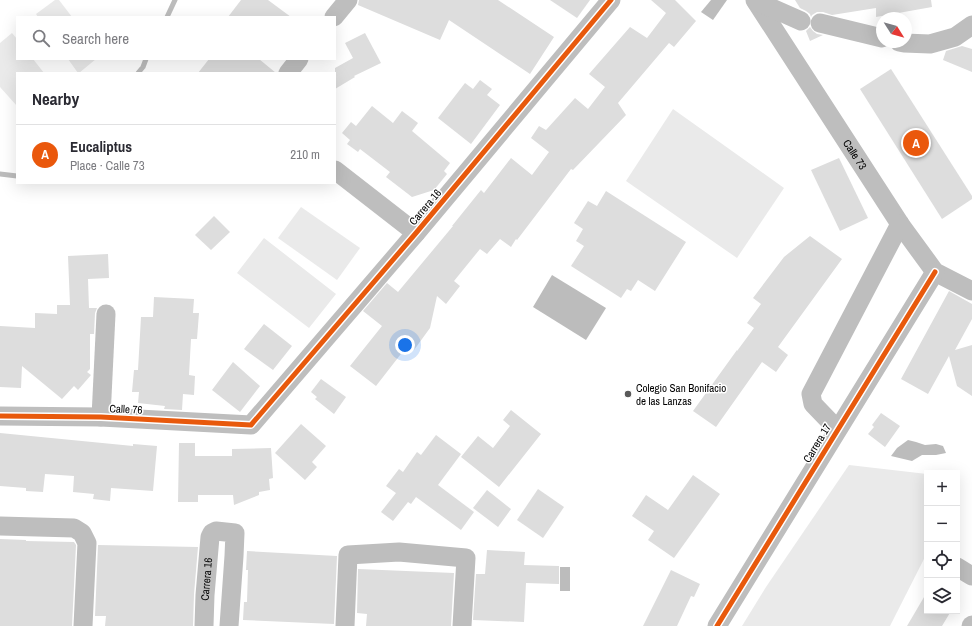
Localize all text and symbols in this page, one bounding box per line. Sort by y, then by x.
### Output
north arrow [876,12,912,48]
search box [16,16,336,60]
icon: search [30,27,52,49]
text: Search here [62,28,129,49]
text: Nearby [32,87,79,110]
pin: A [903,128,929,158]
text: Eucaliptus [70,136,132,157]
street label: Calle 73 [840,137,870,172]
text: A [41,146,49,163]
text: 210 m [290,146,320,163]
text: Place · Calle 73 [70,157,145,174]
street label: Carrera 16 [406,186,444,228]
your location [395,335,415,355]
place label: Colegio San Bonifacio de las Lanzas [636,381,726,408]
marker: Colegio San Bonifacio de las Lanzas [623,389,633,399]
street label: Calle 76 [109,401,143,417]
street label: Carrera 17 [800,421,834,465]
map controls [924,470,960,614]
button: + [924,470,960,506]
button: − [924,506,960,542]
button: locate [924,542,960,578]
street label: Carrera 16 [198,557,215,601]
button: layers [924,578,960,614]

